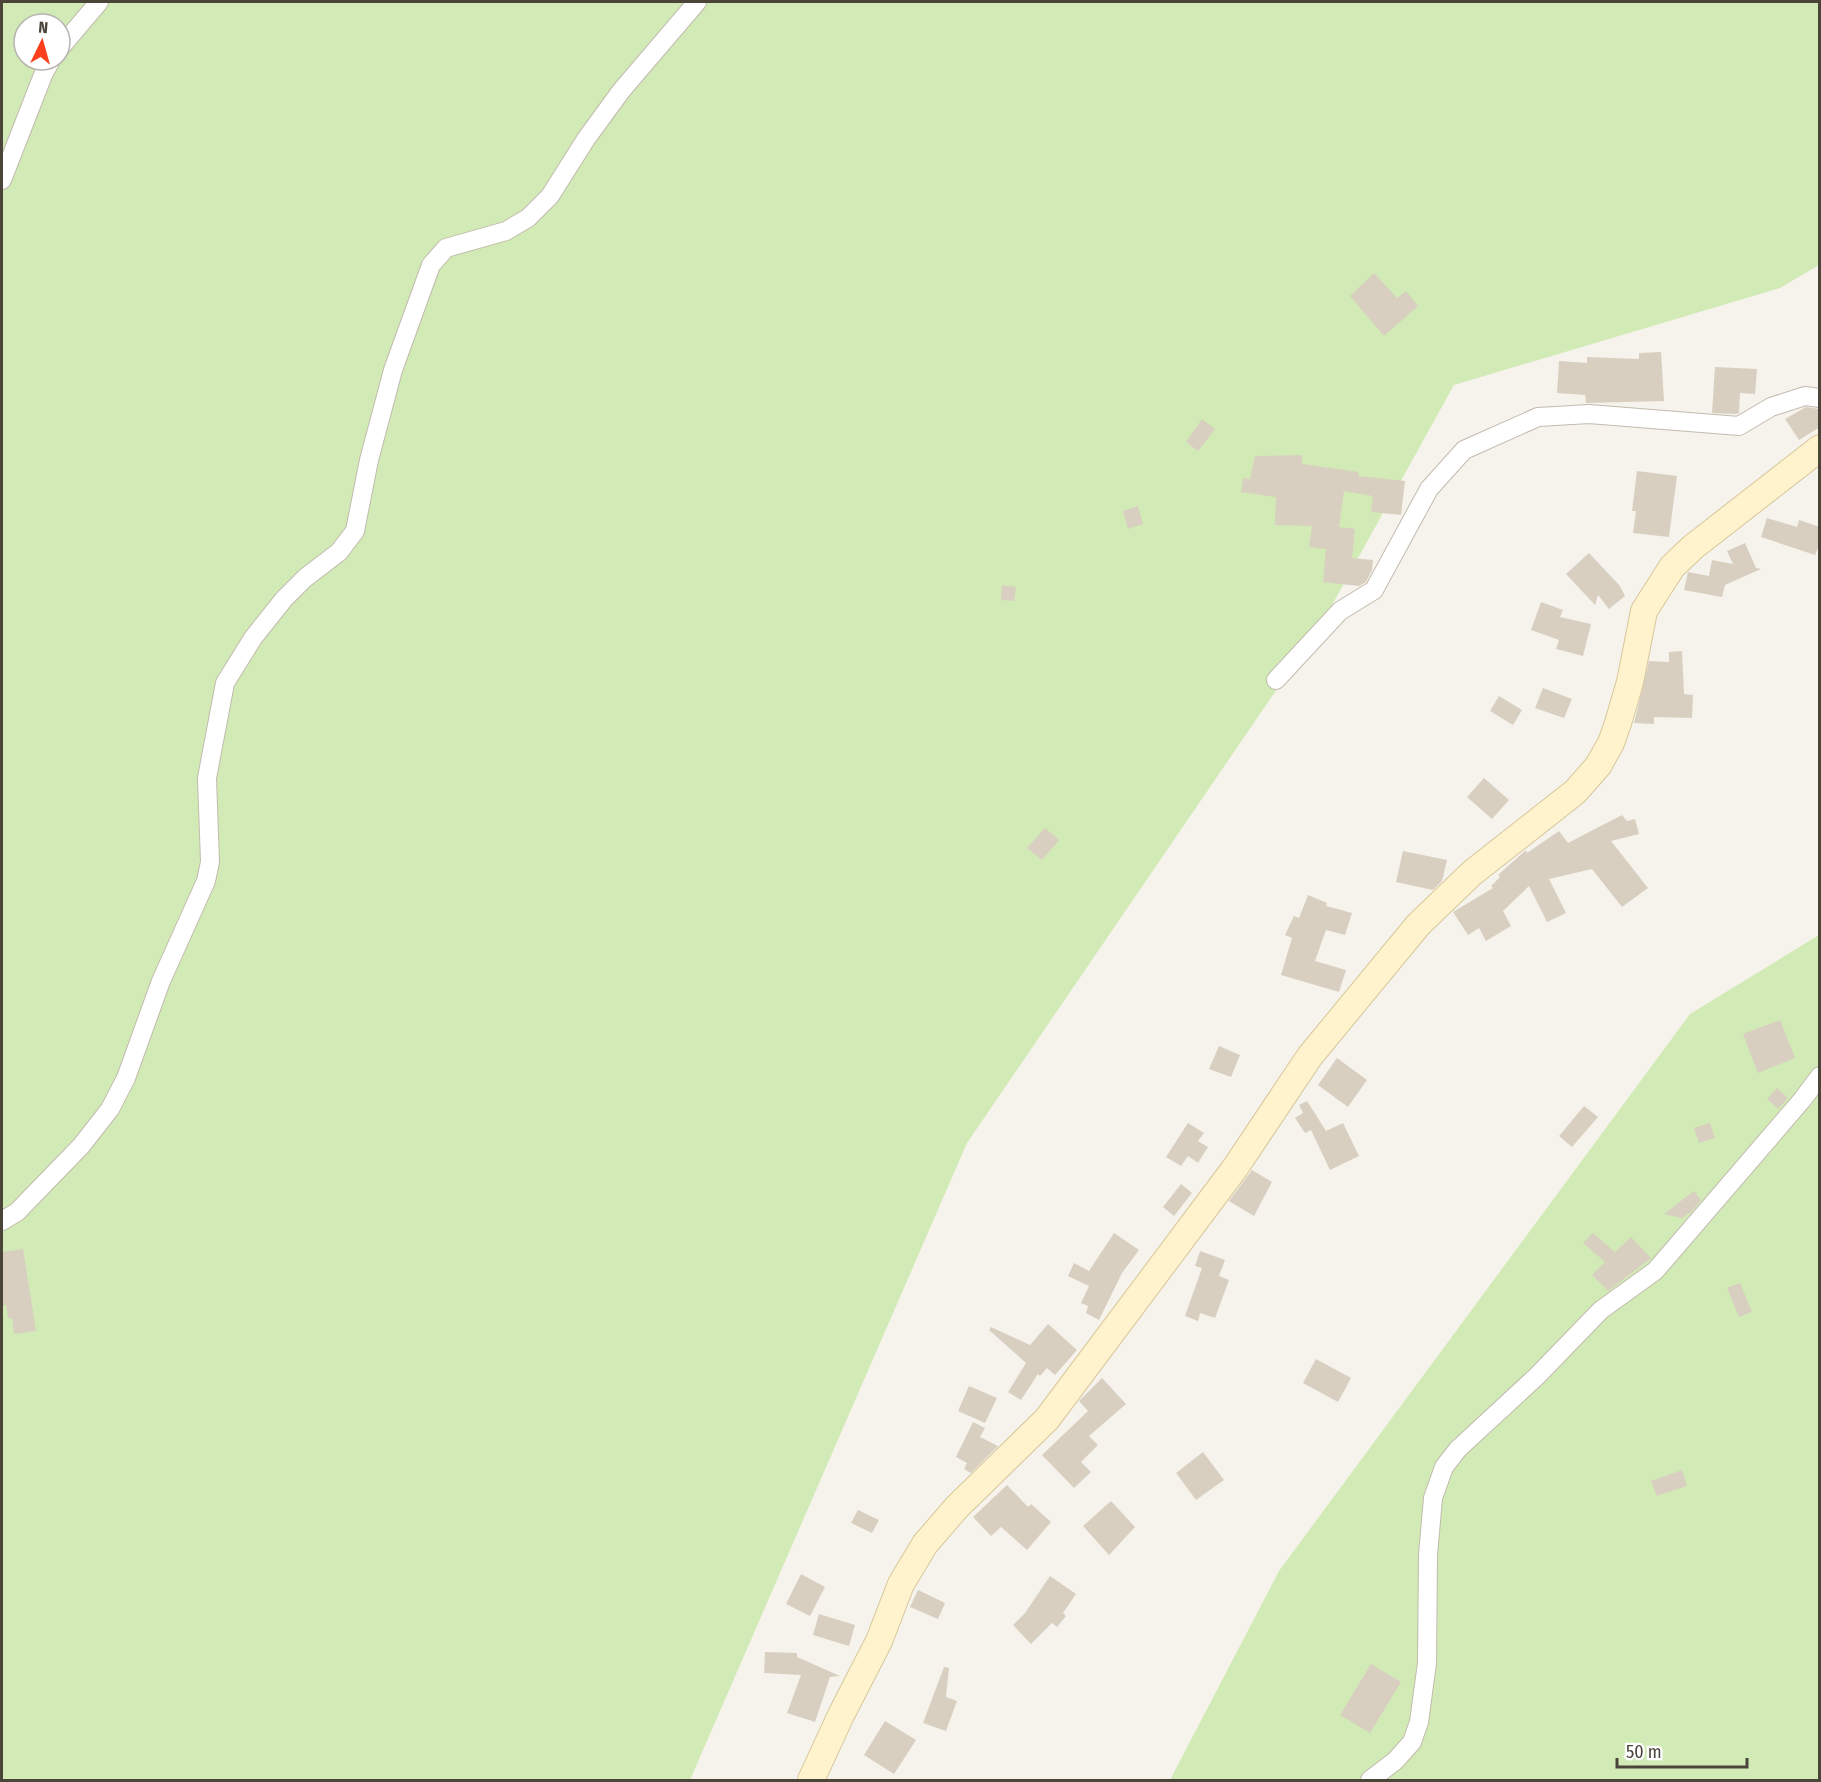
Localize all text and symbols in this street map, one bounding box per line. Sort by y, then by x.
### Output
north arrow [12,12,72,72]
text: N [38,18,49,37]
scale bar [1617,1731,1748,1769]
text: 50 m [1626,1741,1662,1763]

